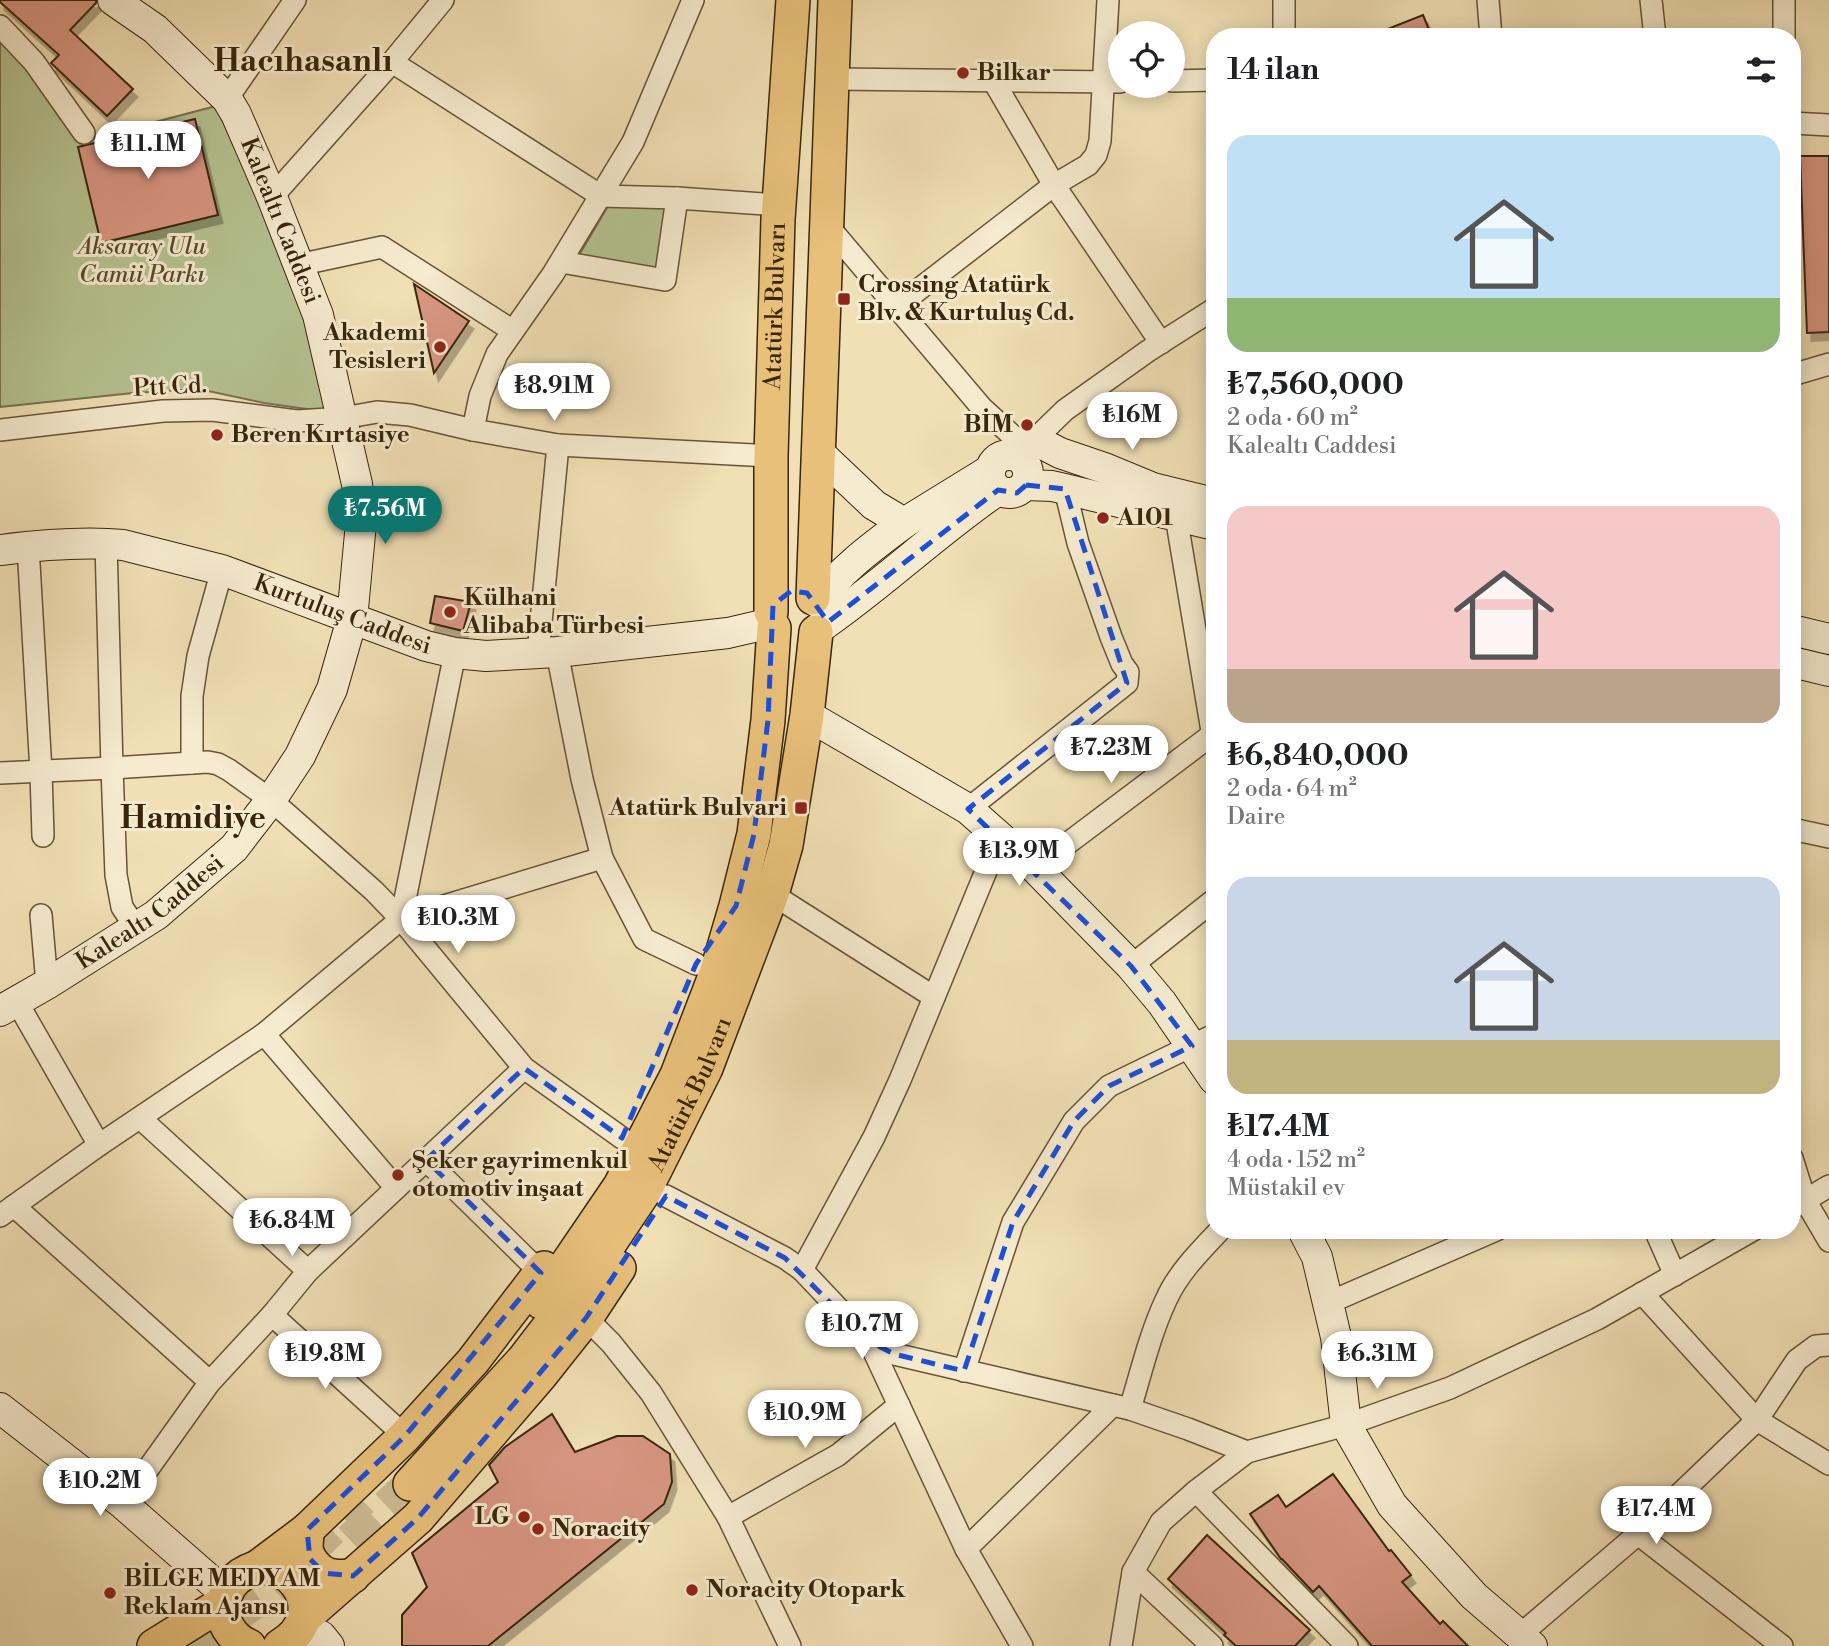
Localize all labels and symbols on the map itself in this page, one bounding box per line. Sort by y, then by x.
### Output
district label: Hacıhasanlı [213,41,393,81]
place label: Bilkar [977,58,1051,88]
marker: Bilkar [955,65,971,81]
pin: ₺11.1M [91,122,205,181]
street label: Kalealtı Caddesi [233,133,327,309]
street label: Atatürk Bulvarı [758,222,793,391]
park label: Aksaray Ulu Camii Parkı [75,232,206,290]
place label: Crossing Atatürk Blv. & Kurtuluş Cd. [858,270,1075,328]
marker: Crossing Atatürk Blv. & Kurtuluş Cd. [836,291,852,307]
place label: Akademi Tesisleri [322,318,426,376]
marker: Akademi Tesisleri [432,339,448,355]
pin: ₺8.91M [497,364,611,423]
street label: Ptt Cd. [132,370,208,404]
pin: ₺16M [1091,392,1173,452]
place label: BİM [963,408,1013,440]
marker: BİM [1019,417,1035,433]
place label: Beren Kırtasiye [231,420,410,450]
marker: Beren Kırtasiye [209,427,225,443]
pin: ₺7.56M [328,486,442,546]
place label: A101 [1116,503,1174,533]
marker: A101 [1095,510,1111,526]
street label: Kurtuluş Caddesi [249,568,434,662]
place label: Külhani Alibaba Türbesi [463,583,645,641]
marker: Külhani Alibaba Türbesi [442,604,458,620]
pin: ₺7.23M [1054,726,1168,785]
place label: Atatürk Bulvari [608,793,787,823]
district label: Hamidiye [120,798,266,838]
marker: Atatürk Bulvari [793,800,809,816]
pin: ₺13.9M [962,828,1076,888]
street label: Kalealtı Caddesi [70,848,231,977]
pin: ₺10.3M [401,895,515,955]
street label: Atatürk Bulvarı [641,1013,739,1178]
place label: Şeker gayrimenkul otomotiv inşaat [412,1146,628,1204]
marker: Şeker gayrimenkul otomotiv inşaat [390,1167,406,1183]
pin: ₺6.84M [235,1198,349,1258]
pin: ₺10.7M [805,1302,919,1361]
pin: ₺19.8M [268,1332,382,1391]
pin: ₺6.31M [1320,1332,1434,1391]
pin: ₺10.9M [748,1390,862,1450]
pin: ₺10.2M [43,1458,157,1518]
pin: ₺17.4M [1599,1486,1713,1546]
place label: LG [475,1502,510,1532]
marker: LG [516,1509,532,1525]
place label: Noracity [552,1514,651,1544]
marker: Noracity [530,1521,546,1537]
place label: BİLGE MEDYAM Reklam Ajansı [124,1562,320,1622]
place label: Noracity Otopark [706,1575,907,1605]
marker: Noracity Otopark [684,1582,700,1598]
marker: BİLGE MEDYAM Reklam Ajansı [102,1585,118,1601]

